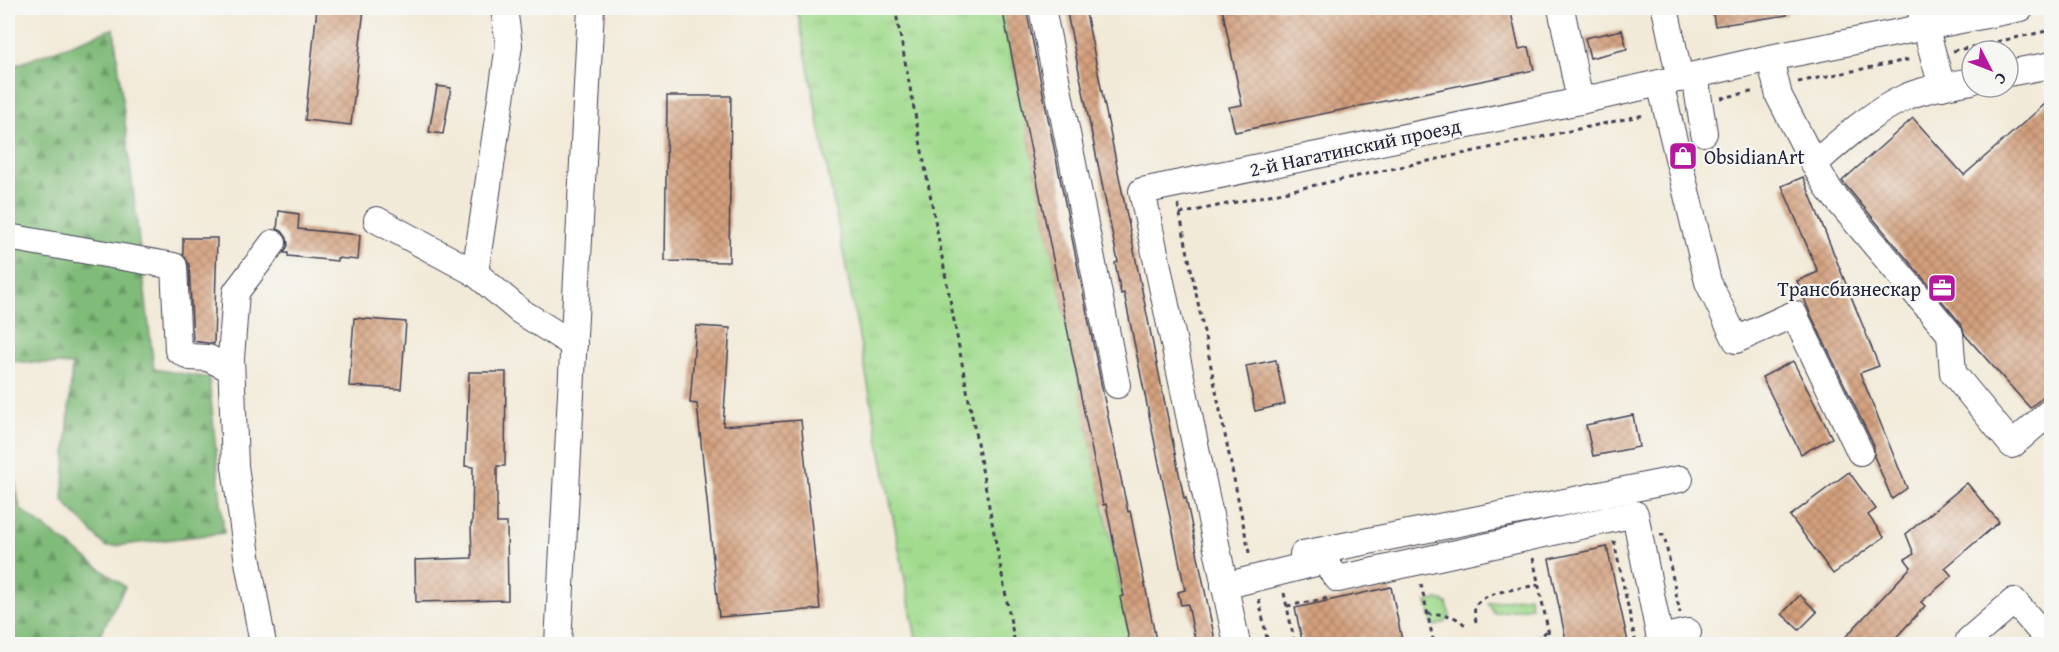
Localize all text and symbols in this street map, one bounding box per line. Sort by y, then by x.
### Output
north arrow [1960,39,2020,99]
text: С [1989,68,2013,90]
street label: 2-й Нагатинский проезд [1247,110,1464,184]
shop icon: ObsidianArt [1667,140,1699,172]
place label: ObsidianArt [1704,142,1804,171]
office icon: Трансбизнескар [1926,272,1958,304]
place label: Трансбизнескар [1778,274,1921,303]

